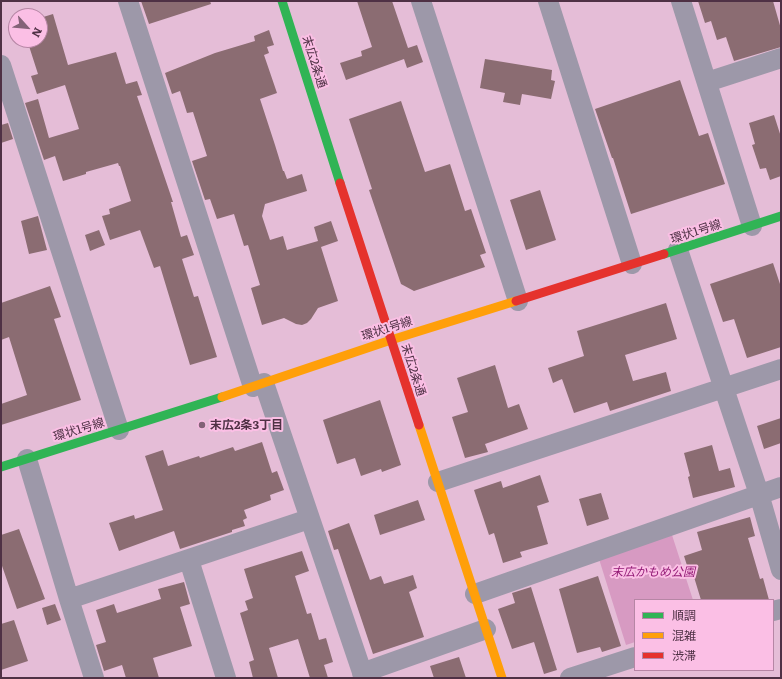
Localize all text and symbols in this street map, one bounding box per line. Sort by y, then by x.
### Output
north arrow [8,8,48,48]
text: N [29,25,47,41]
street label: 末広2条通 [299,34,329,90]
street label: 環状1号線 [669,217,723,247]
street label: 環状1号線 [360,314,414,344]
street label: 末広2条通 [398,342,428,398]
street label: 環状1号線 [52,415,106,445]
place label: 末広2条3丁目 [210,418,283,432]
marker: 末広2条3丁目 [197,420,207,430]
park label: 末広かもめ公園 [611,565,695,579]
legend [634,599,774,671]
text: 順調 [672,606,696,624]
text: 混雑 [672,626,696,644]
text: 渋滞 [672,646,696,664]

